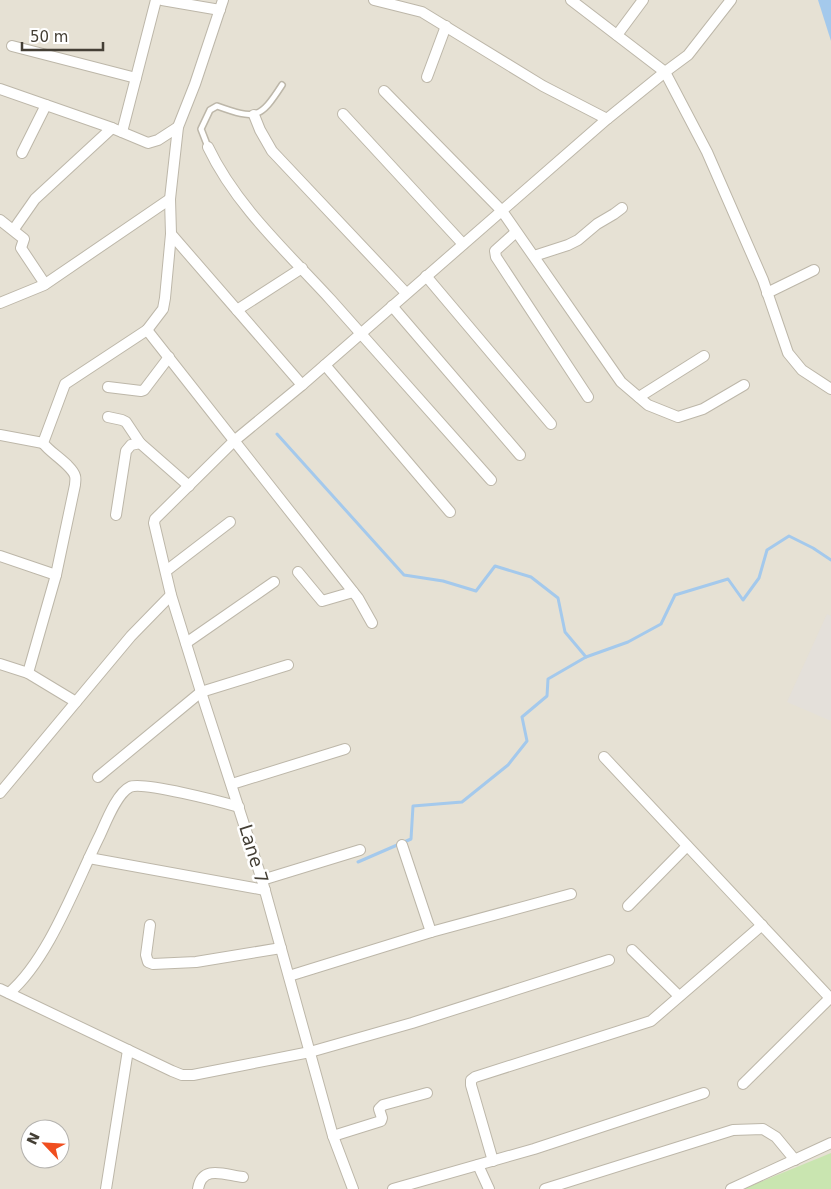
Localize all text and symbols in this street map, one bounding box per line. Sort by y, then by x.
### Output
scale bar [22,20,104,52]
text: 50 m [30,28,68,46]
street label: Lane 7 [235,822,273,886]
north arrow [20,1119,70,1169]
text: N [23,1130,43,1147]

